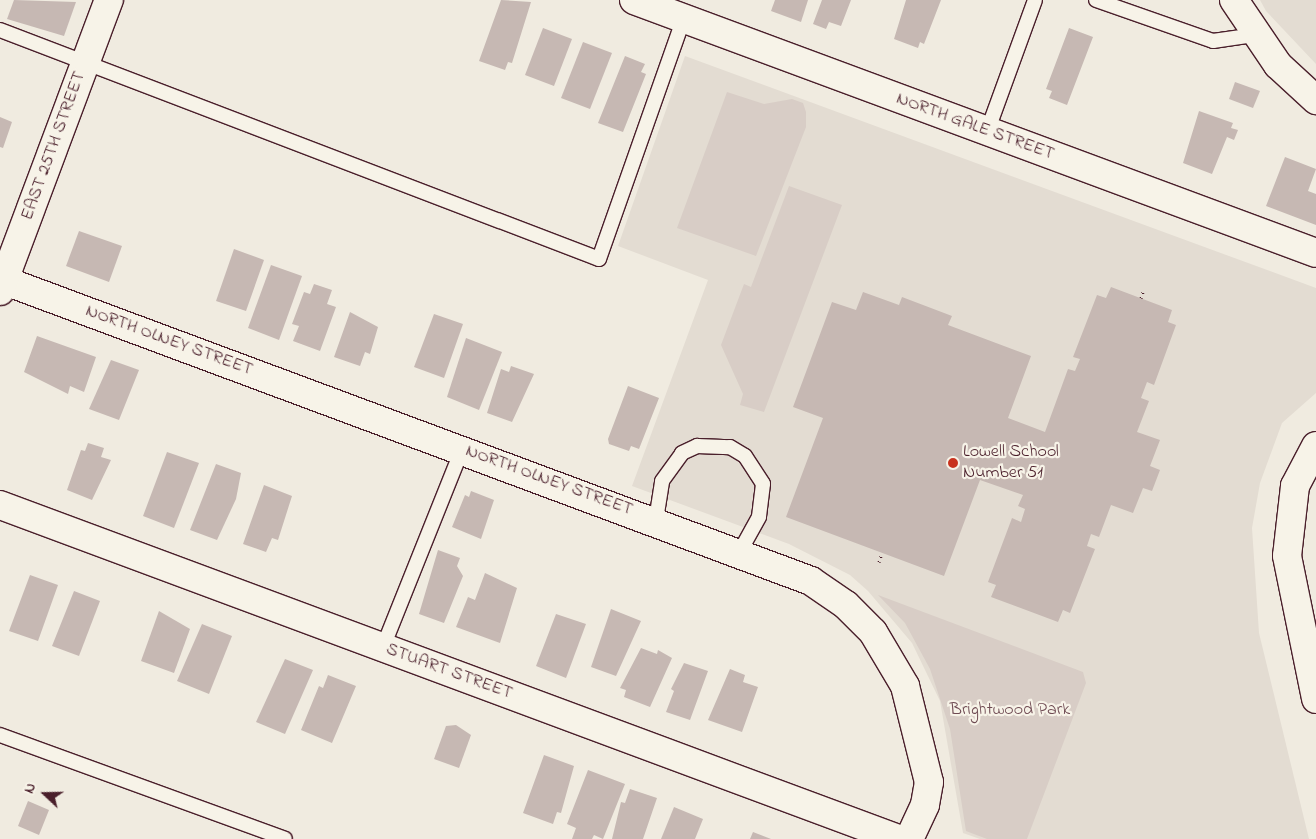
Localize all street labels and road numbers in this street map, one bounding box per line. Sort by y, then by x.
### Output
street label: EAST 25TH STREET [17,69,91,223]
street label: NORTH GALE STREET [893,88,1057,166]
street label: NORTH OLNEY STREET [82,301,256,381]
street label: NORTH OLNEY STREET [462,441,636,521]
street label: STUART STREET [383,639,515,705]

